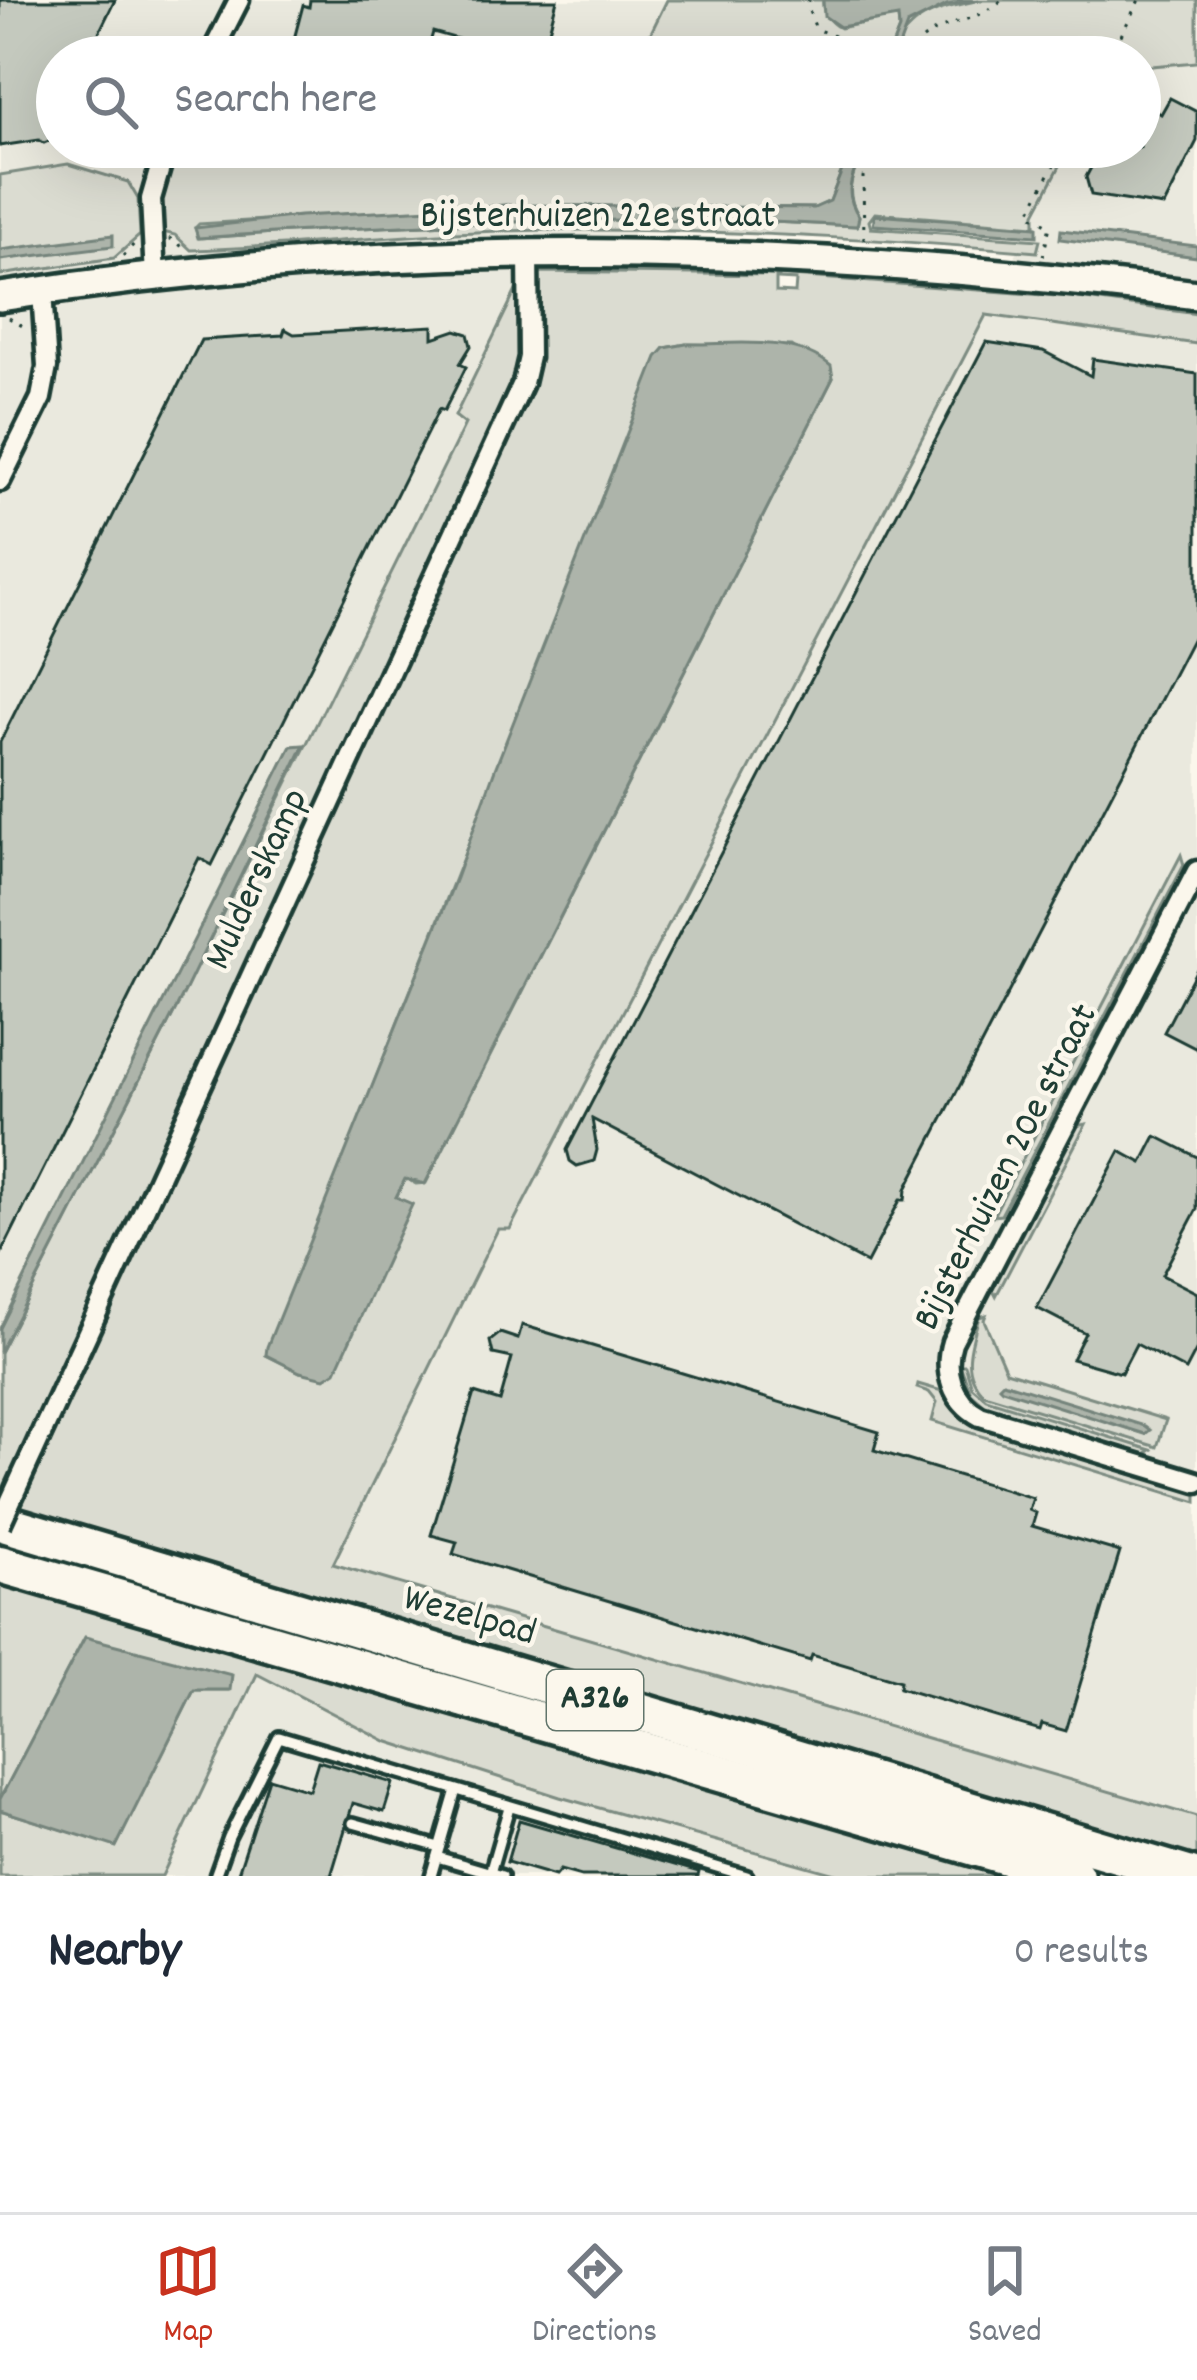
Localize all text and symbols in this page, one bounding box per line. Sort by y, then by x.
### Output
search box [36,36,1161,168]
icon: search [78,69,144,135]
text: Search here [174,70,377,134]
street label: Bijsterhuizen 22e straat [420,191,776,246]
street label: Mulderskamp [193,780,325,980]
street label: Bijsterhuizen 20e straat [902,995,1114,1341]
street label: Wezelpad [396,1573,542,1663]
road number: A326 [547,1670,643,1730]
text: Nearby [48,1918,181,1990]
text: 0 results [1014,1927,1149,1982]
tab: Map [155,2238,221,2357]
tab: Directions [532,2238,657,2357]
tab: Saved [968,2238,1042,2357]

